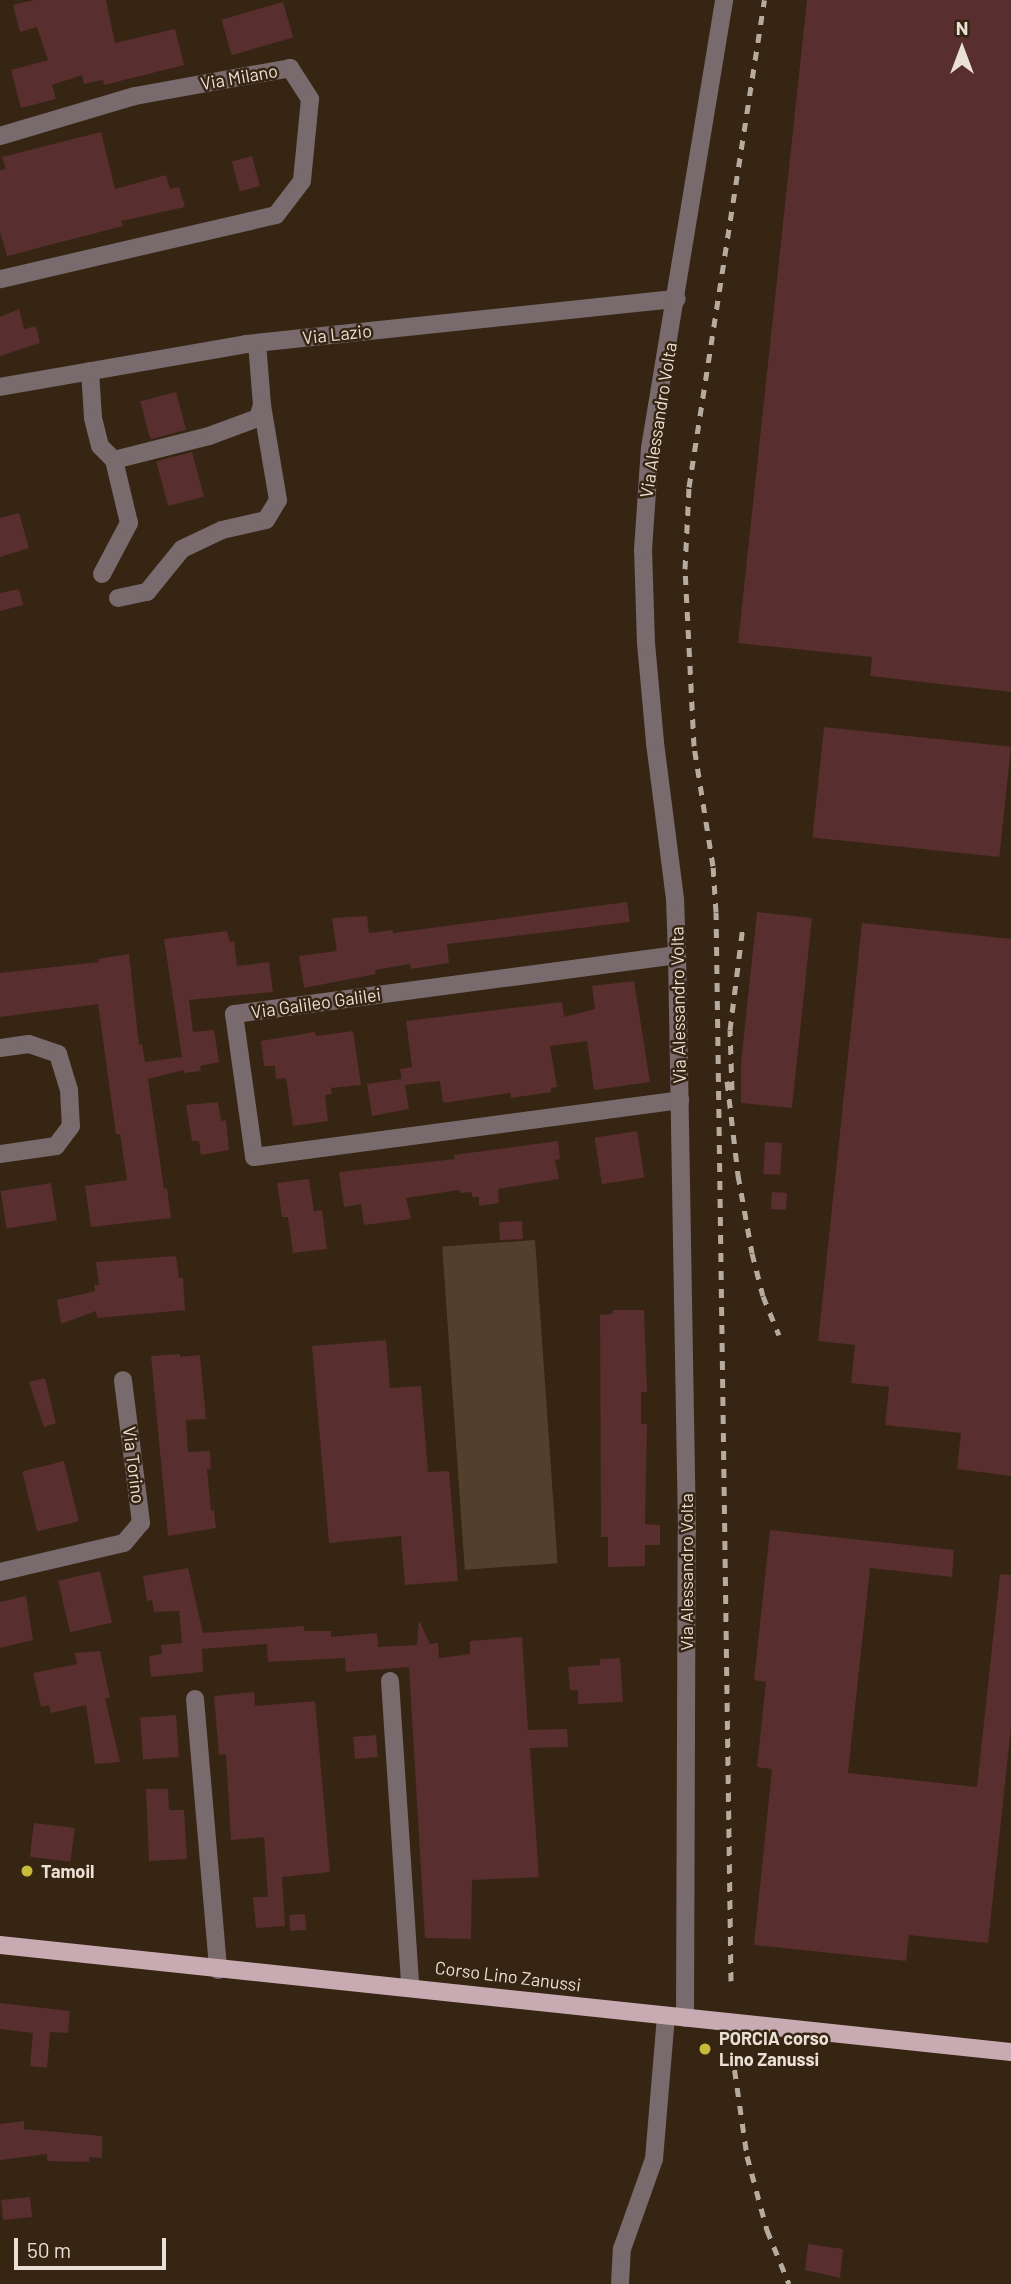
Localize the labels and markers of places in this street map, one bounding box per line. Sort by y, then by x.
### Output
place label: Tamoil [41,1860,94,1882]
marker: Tamoil [19,1863,35,1879]
place label: PORCIA corso Lino Zanussi [719,2028,829,2070]
marker: PORCIA corso Lino Zanussi [697,2041,713,2057]

